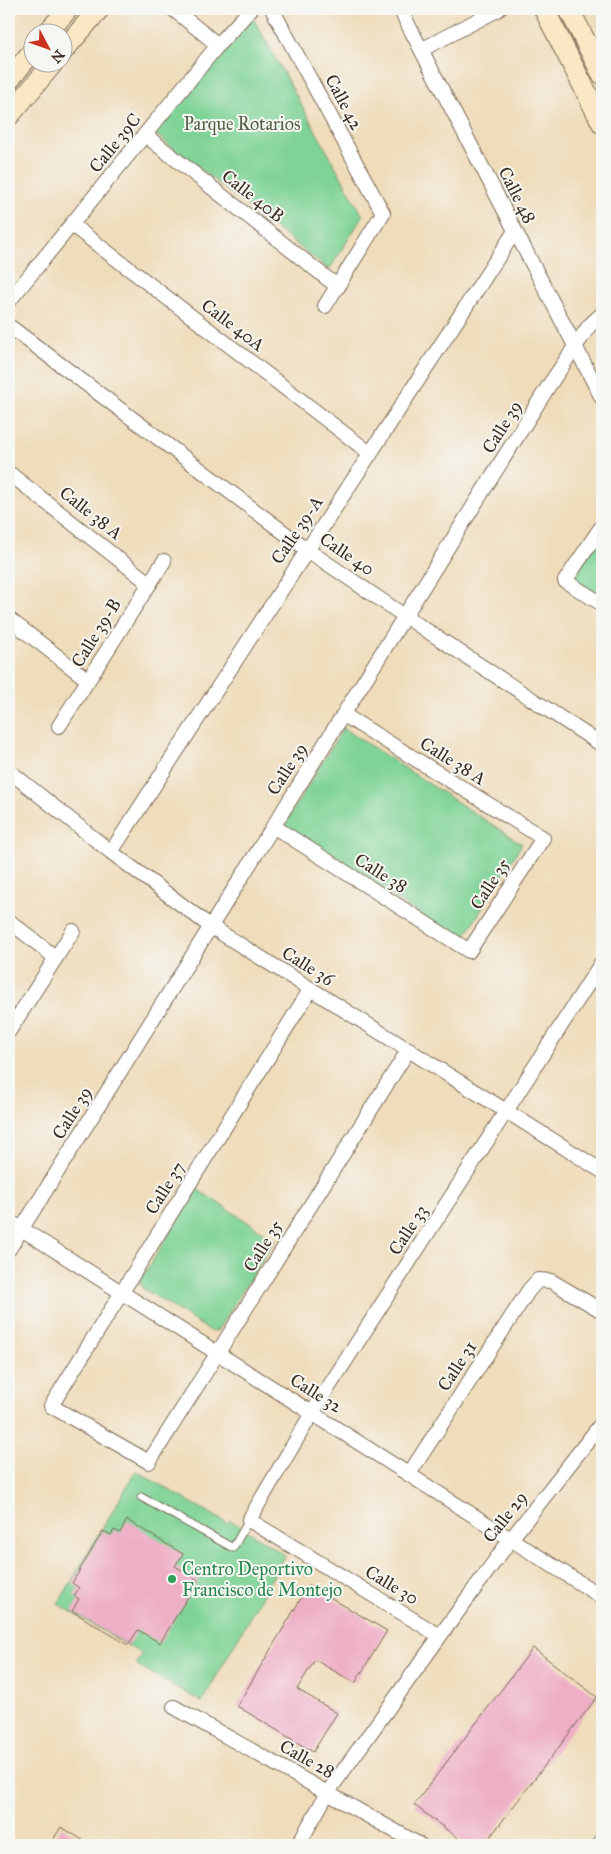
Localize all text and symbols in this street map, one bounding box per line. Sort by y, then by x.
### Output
north arrow [22,22,72,72]
text: N [47,46,68,66]
street label: Calle 42 [320,70,368,134]
street label: Calle 39C [84,109,146,177]
park label: Parque Rotarios [184,113,300,136]
street label: Calle 48 [493,163,541,227]
street label: Calle 40B [217,165,289,227]
street label: Calle 40A [197,294,269,356]
street label: Calle 39 [477,397,527,457]
street label: Calle 38 A [55,482,127,544]
street label: Calle 39-A [266,492,328,568]
street label: Calle 40 [315,528,379,580]
street label: Calle 39-B [66,594,126,672]
street label: Calle 38 A [416,732,490,790]
street label: Calle 39 [262,739,312,799]
street label: Calle 38 [351,848,411,898]
street label: Calle 35 [465,854,515,914]
street label: Calle 36 [278,941,339,991]
street label: Calle 39 [47,1083,97,1143]
street label: Calle 37 [140,1158,190,1218]
street label: Calle 33 [384,1201,432,1259]
street label: Calle 35 [239,1216,288,1276]
street label: Calle 31 [433,1337,481,1395]
street label: Calle 32 [286,1369,346,1417]
street label: Calle 29 [478,1487,532,1547]
place label: Centro Deportivo Francisco de Montejo [182,1558,342,1601]
street label: Calle 30 [361,1560,423,1610]
marker: Centro Deportivo Francisco de Montejo [166,1573,178,1585]
street label: Calle 28 [276,1735,338,1783]

